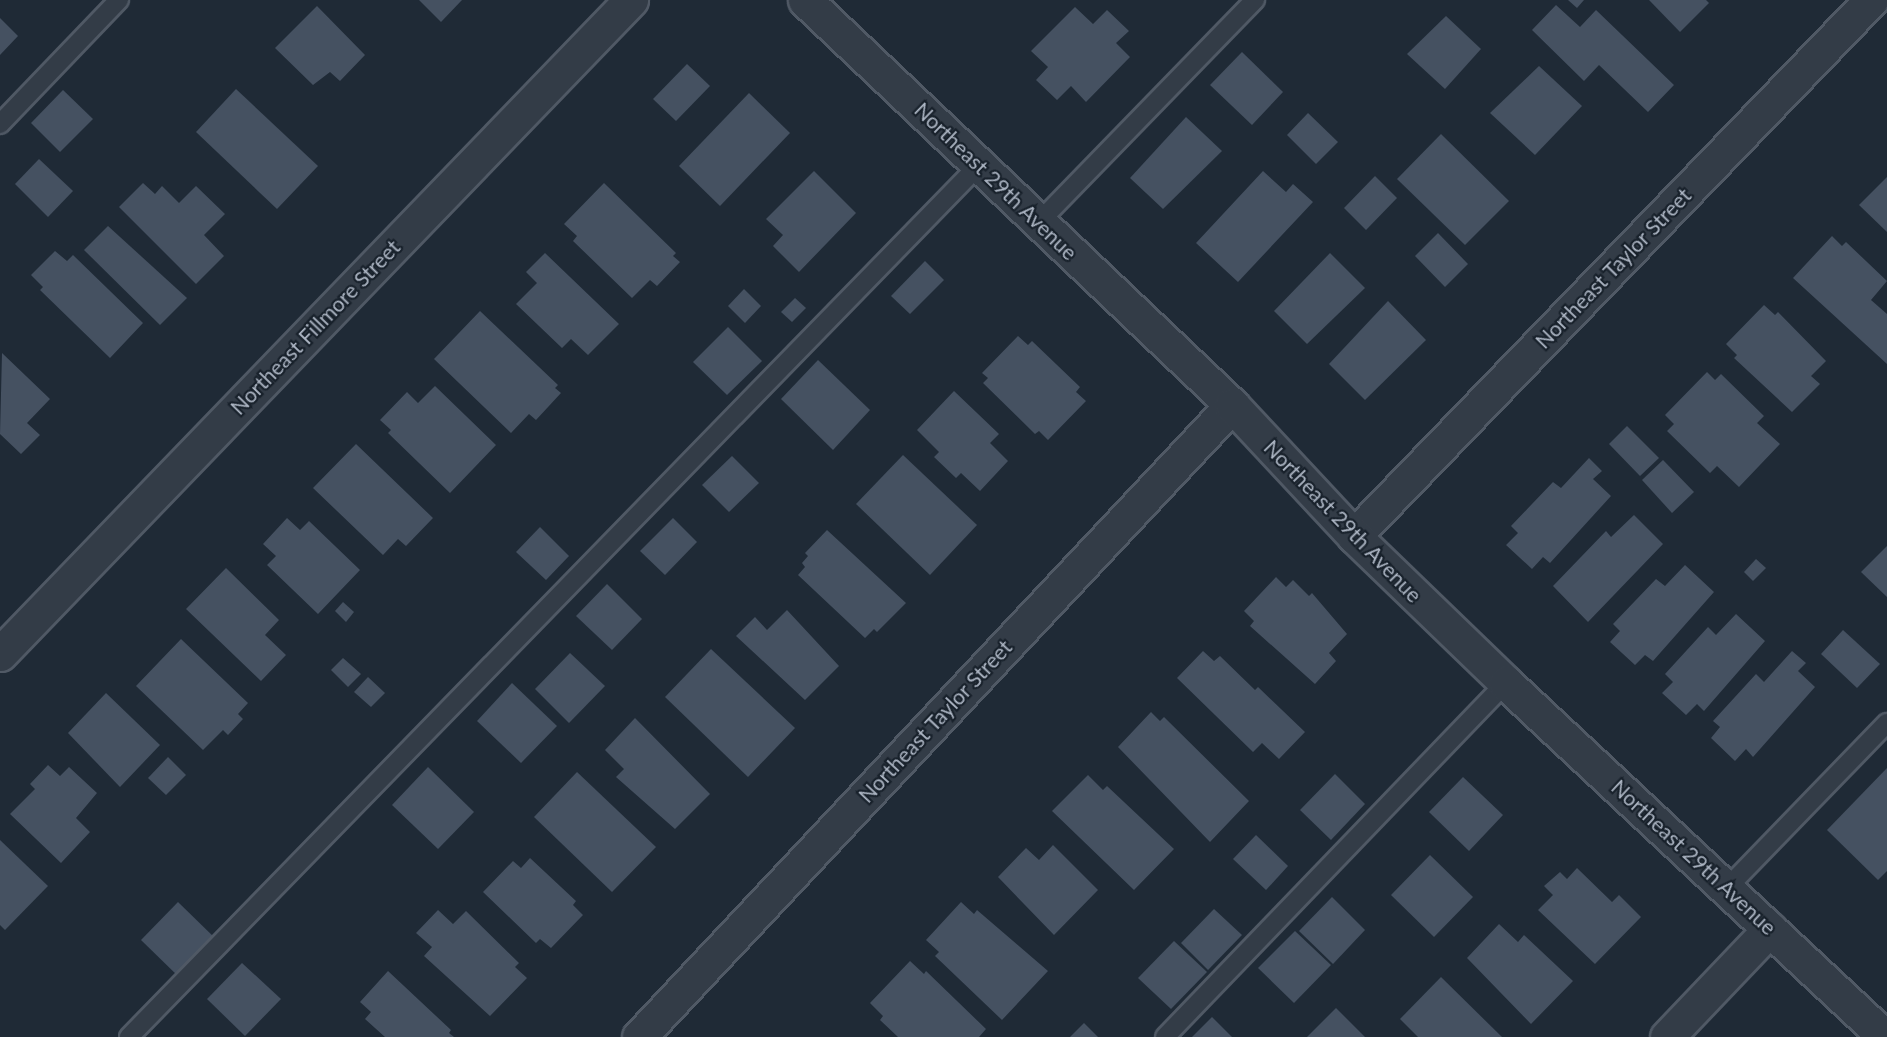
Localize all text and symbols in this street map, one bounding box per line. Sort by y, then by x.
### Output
street label: Northeast 29th Avenue [909,97,1083,265]
street label: Northeast Taylor Street [1530,182,1696,354]
street label: Northeast Fillmore Street [225,234,405,420]
street label: Northeast 29th Avenue [1259,434,1427,608]
street label: Northeast Taylor Street [853,634,1017,808]
street label: Northeast 29th Avenue [1606,774,1782,940]

